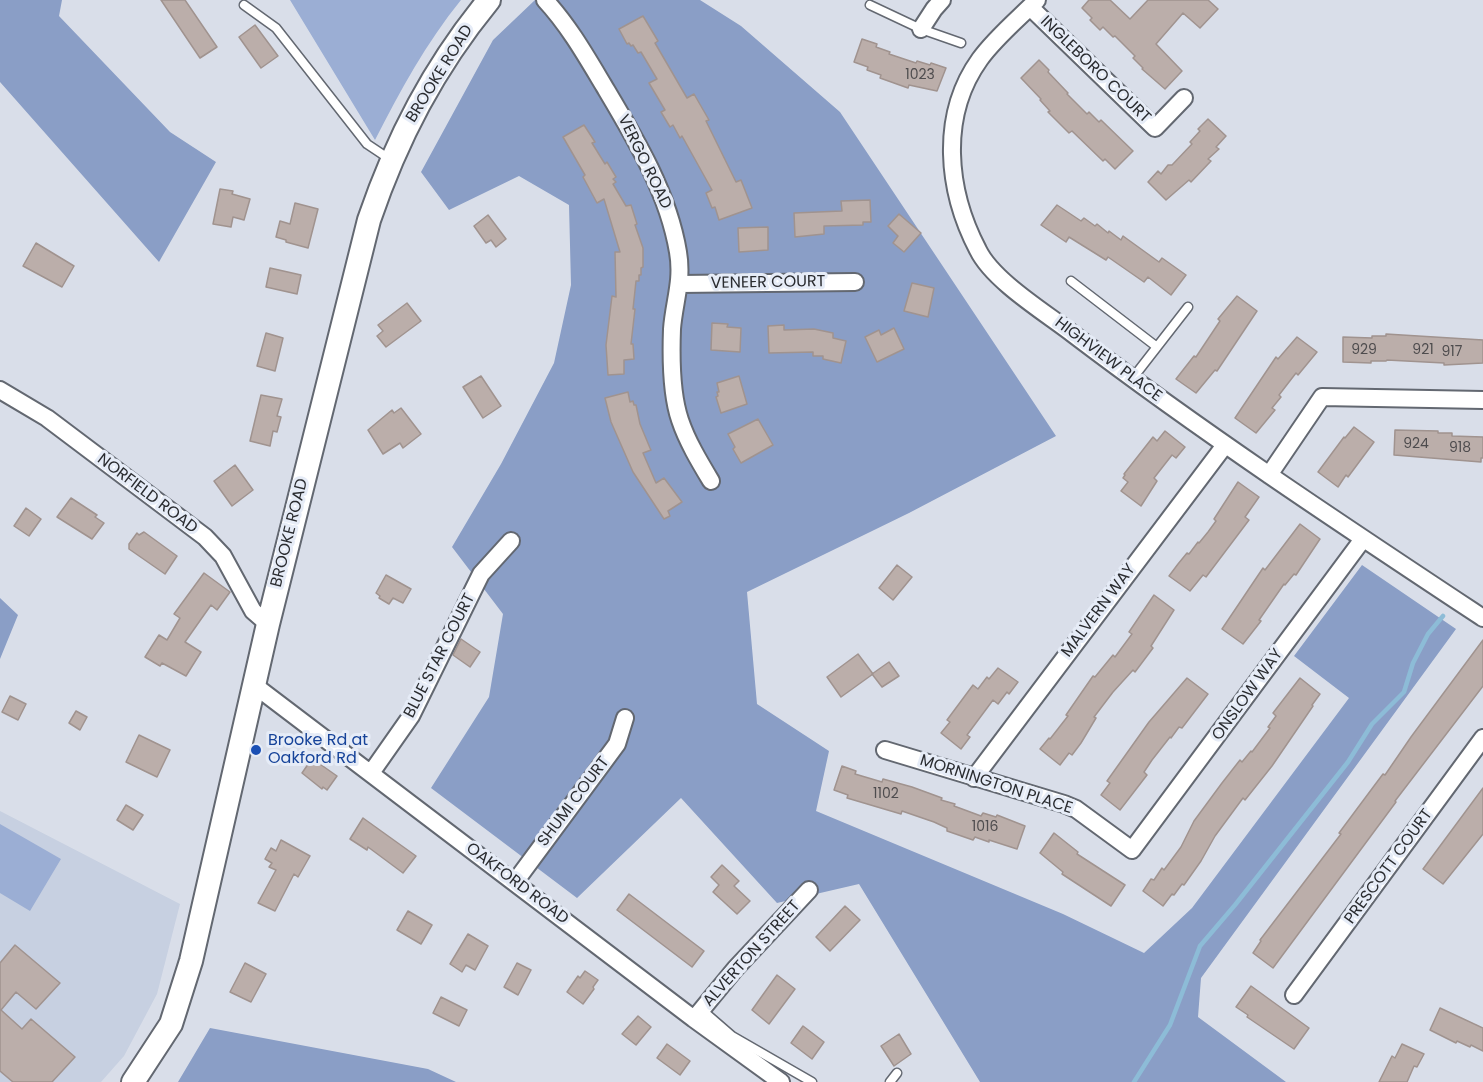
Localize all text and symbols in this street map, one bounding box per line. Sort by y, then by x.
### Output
street label: INGLEBORO COURT [1036,12,1154,128]
street label: BROOKE ROAD [402,22,478,126]
house number: 1023 [905,67,935,83]
street label: VERGO ROAD [613,112,675,212]
street label: VENEER COURT [710,272,826,294]
street label: HIGHVIEW PLACE [1051,314,1165,406]
house number: 929 [1351,342,1377,358]
house number: 921 [1412,342,1434,358]
house number: 917 [1442,344,1462,360]
house number: 924 [1403,436,1429,452]
house number: 918 [1449,440,1471,456]
street label: NORFIELD ROAD [93,450,201,538]
street label: BROOKE ROAD [267,477,313,589]
street label: MALVERN WAY [1058,561,1140,661]
street label: BLUE STAR COURT [400,591,480,721]
street label: ONSLOW WAY [1208,646,1288,744]
place label: Brooke Rd at Oakford Rd [268,731,368,769]
marker: Brooke Rd at Oakford Rd [249,743,263,757]
street label: MORNINGTON PLACE [917,751,1075,819]
street label: SHUMI COURT [534,753,614,851]
house number: 1102 [873,786,899,802]
street label: PRESCOTT COURT [1341,806,1437,928]
house number: 1016 [972,819,998,835]
street label: OAKFORD ROAD [462,839,572,929]
street label: ALVERTON STREET [699,897,805,1011]

